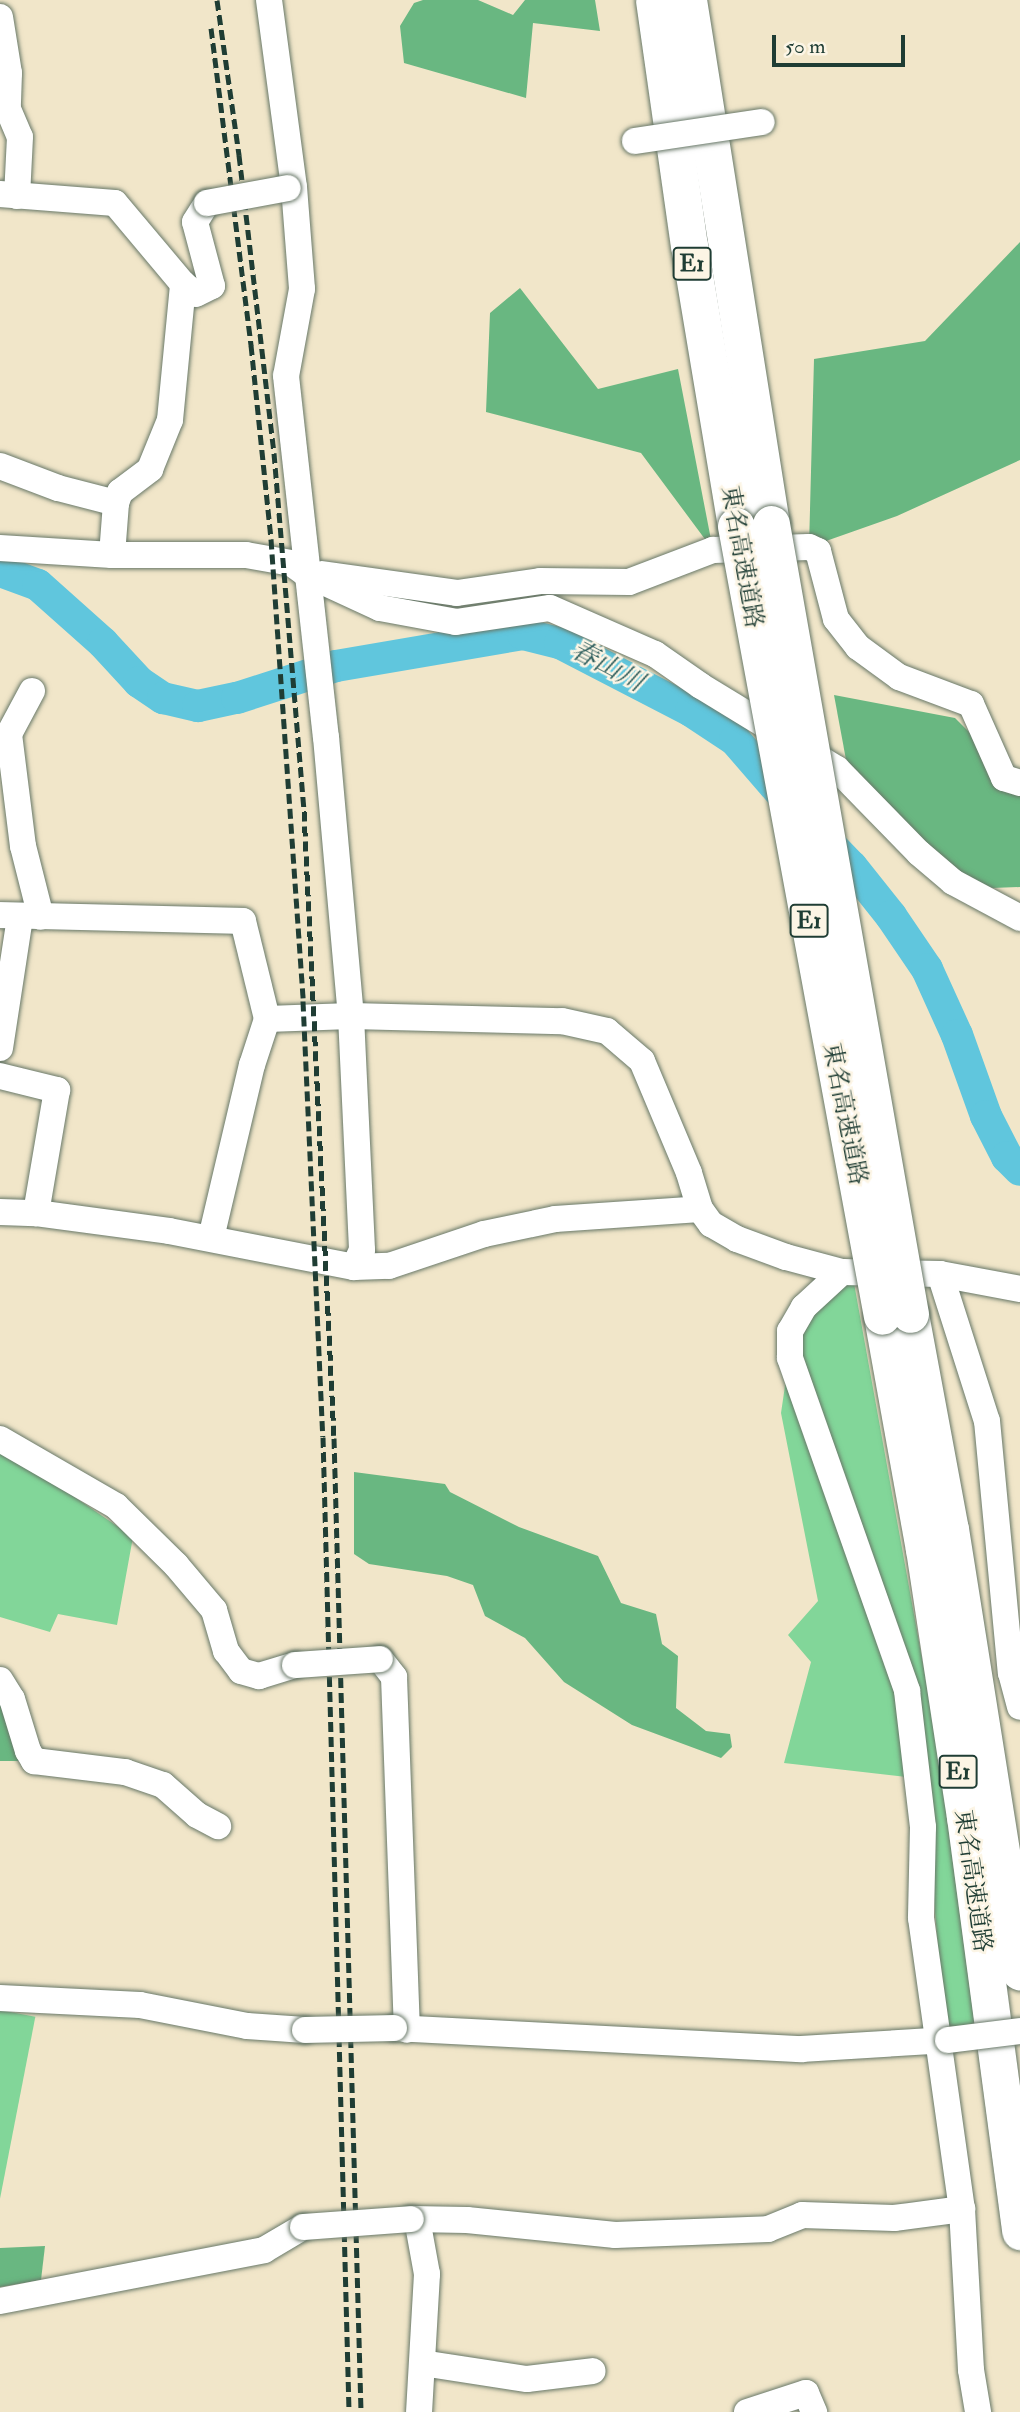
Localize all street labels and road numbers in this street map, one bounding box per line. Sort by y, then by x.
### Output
road number: E1 [671,244,713,284]
street label: 東名高速道路 [715,484,769,630]
road number: E1 [788,902,830,940]
street label: 東名高速道路 [817,1041,873,1187]
road number: E1 [937,1752,979,1792]
street label: 東名高速道路 [949,1808,997,1954]

